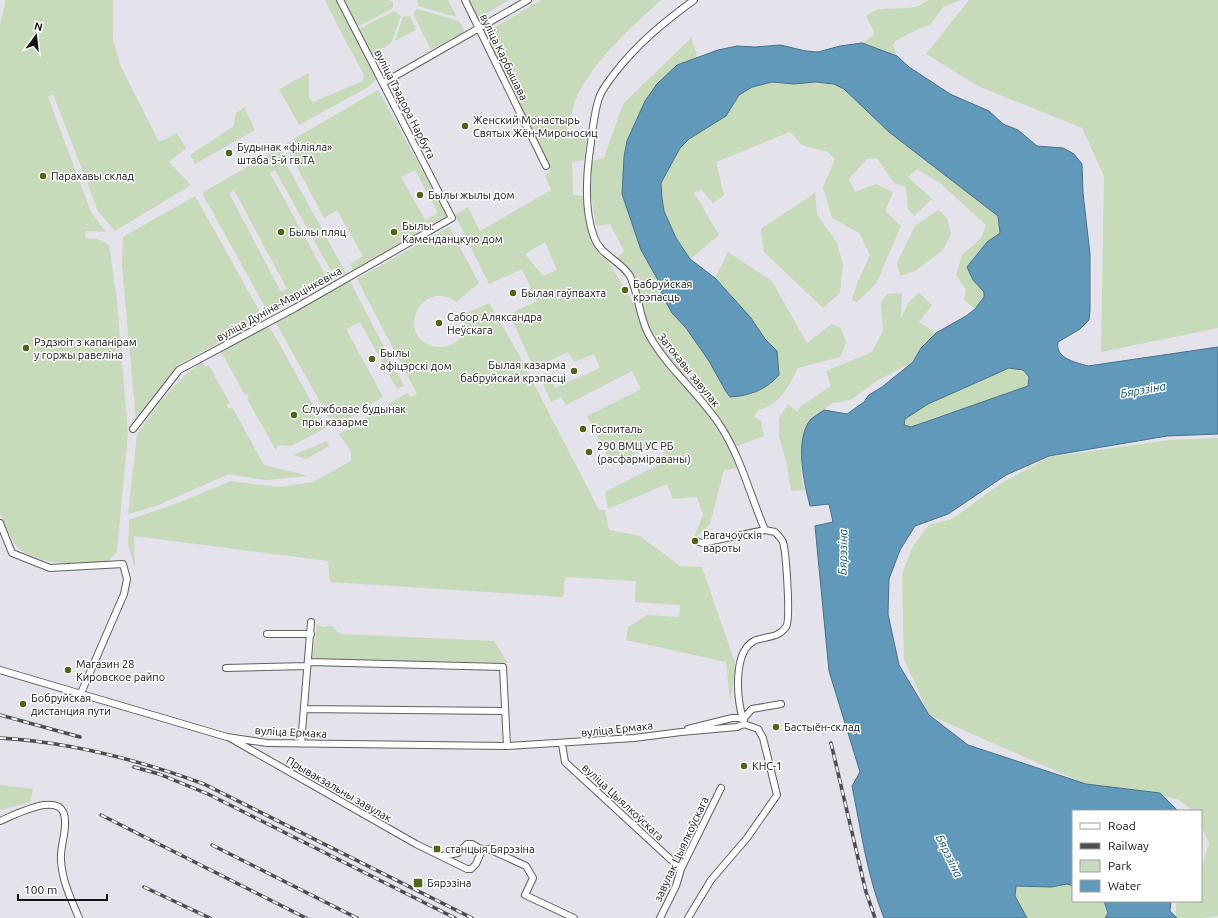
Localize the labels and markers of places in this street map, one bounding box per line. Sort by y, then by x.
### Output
place label: Женский Монастырь Святых Жён-Мироносиц [473,114,598,139]
marker: Женский Монастырь Святых Жён-Мироносиц [460,121,470,131]
place label: Будынак «філіяла» штаба 5-й гв.ТА [237,141,332,166]
marker: Будынак «філіяла» штаба 5-й гв.ТА [224,148,234,158]
place label: Парахавы склад [51,170,134,182]
marker: Парахавы склад [38,171,48,181]
place label: Былы жылы дом [428,189,514,201]
marker: Былы жылы дом [415,190,425,200]
place label: Былы. Каменданцкую дом [402,220,503,245]
place label: Былы пляц [289,226,347,238]
marker: Былы пляц [276,227,286,237]
marker: Былы. Каменданцкую дом [389,227,399,237]
place label: Бабруйская крэпасць [633,278,692,303]
marker: Бабруйская крэпасць [620,285,630,295]
place label: Былая гаўпвахта [521,287,606,299]
marker: Былая гаўпвахта [508,288,518,298]
place label: Сабор Аляксандра Неўскага [447,311,542,336]
marker: Сабор Аляксандра Неўскага [434,318,444,328]
place label: Рэдзюіт з капанірам у горжы равеліна [34,336,137,361]
marker: Рэдзюіт з капанірам у горжы равеліна [21,343,31,353]
place label: Былы афіцэрскі дом [380,347,452,372]
marker: Былы афіцэрскі дом [367,354,377,364]
place label: Былая казарма бабруйскай крэпасці [460,359,566,384]
marker: Былая казарма бабруйскай крэпасці [569,366,579,376]
place label: Службовае будынак пры казарме [302,403,406,428]
marker: Службовае будынак пры казарме [289,410,299,420]
place label: Госпиталь [591,423,643,435]
marker: Госпиталь [578,424,588,434]
place label: 290 ВМЦ УС РБ (расфарміраваны) [597,440,691,466]
marker: 290 ВМЦ УС РБ (расфарміраваны) [584,447,594,457]
place label: Рагачоўскія вароты [703,529,762,554]
marker: Рагачоўскія вароты [690,536,700,546]
place label: Магазин 28 Кировское райпо [76,658,165,683]
marker: Магазин 28 Кировское райпо [63,665,73,675]
place label: Бобруйская дистанция пути [31,692,111,717]
marker: Бобруйская дистанция пути [18,699,28,709]
place label: Бастыён-склад [784,721,861,733]
marker: Бастыён-склад [771,722,781,732]
place label: КНС-1 [752,760,782,772]
marker: КНС-1 [739,761,749,771]
place label: станцыя Бярэзіна [445,843,535,855]
marker: станцыя Бярэзіна [432,844,442,854]
marker: Бярэзіна [412,877,424,889]
place label: Бярэзіна [427,877,471,889]

